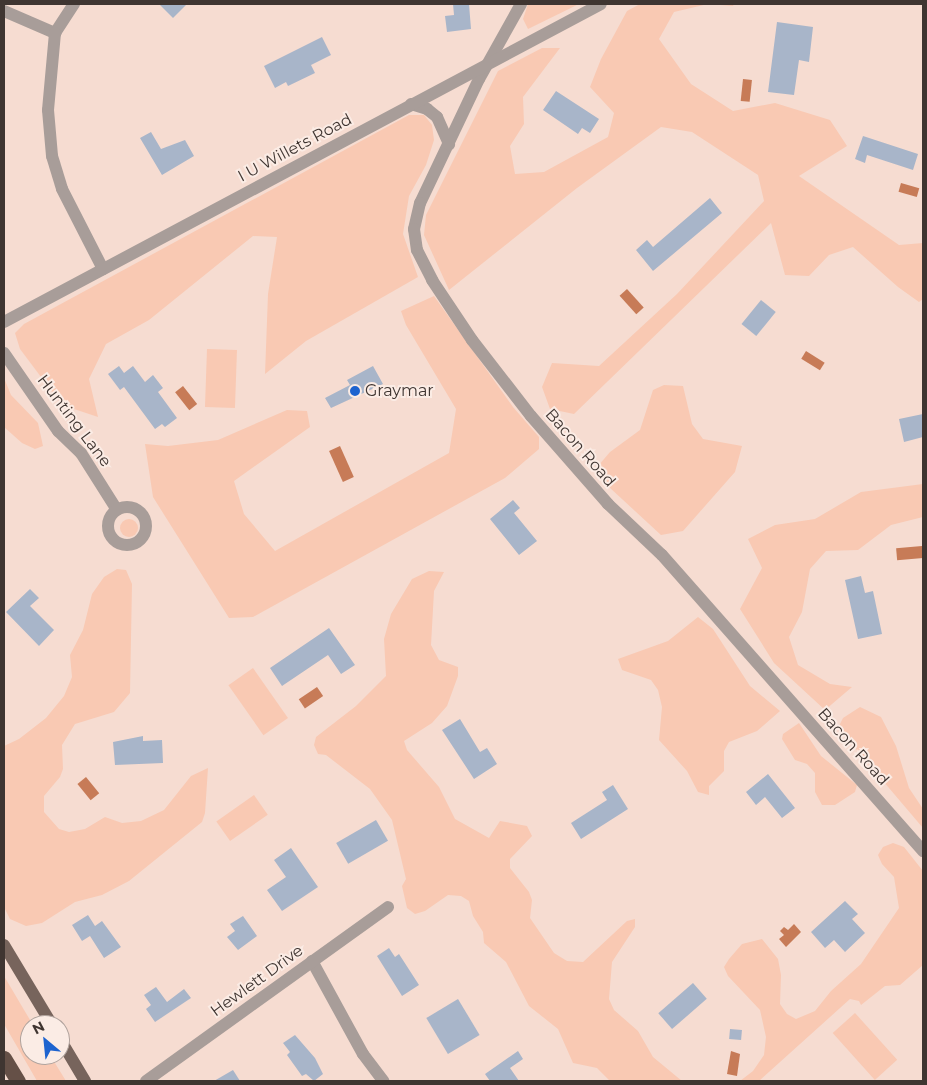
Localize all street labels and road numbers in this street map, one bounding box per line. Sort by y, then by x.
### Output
street label: I U Willets Road [235,110,355,186]
street label: Hunting Lane [33,371,115,471]
street label: Bacon Road [541,405,619,491]
street label: Bacon Road [813,704,893,790]
street label: Hewlett Drive [207,941,307,1021]

